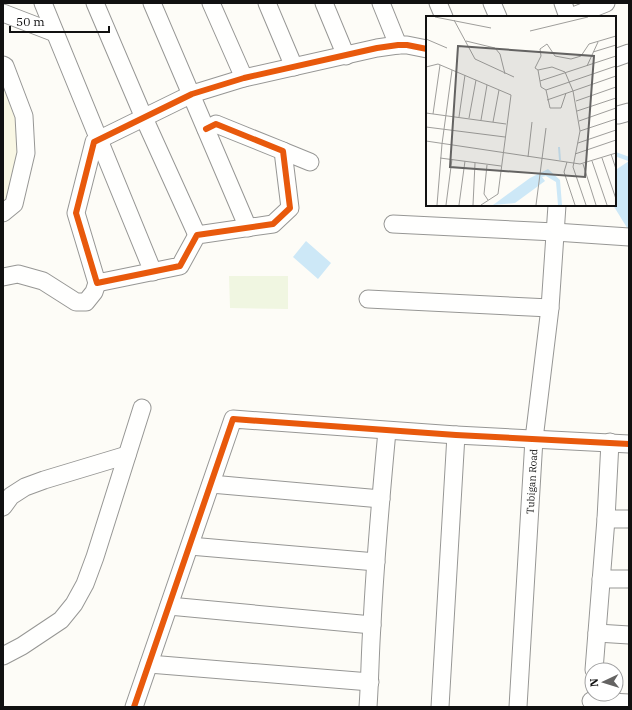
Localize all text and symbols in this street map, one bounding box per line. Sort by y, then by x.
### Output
scale bar [10,8,109,34]
text: 50 m [16,14,45,29]
inset map [426,16,616,206]
street label: Tubigan Road [523,448,540,514]
north arrow [584,662,624,702]
text: N [587,678,601,688]

